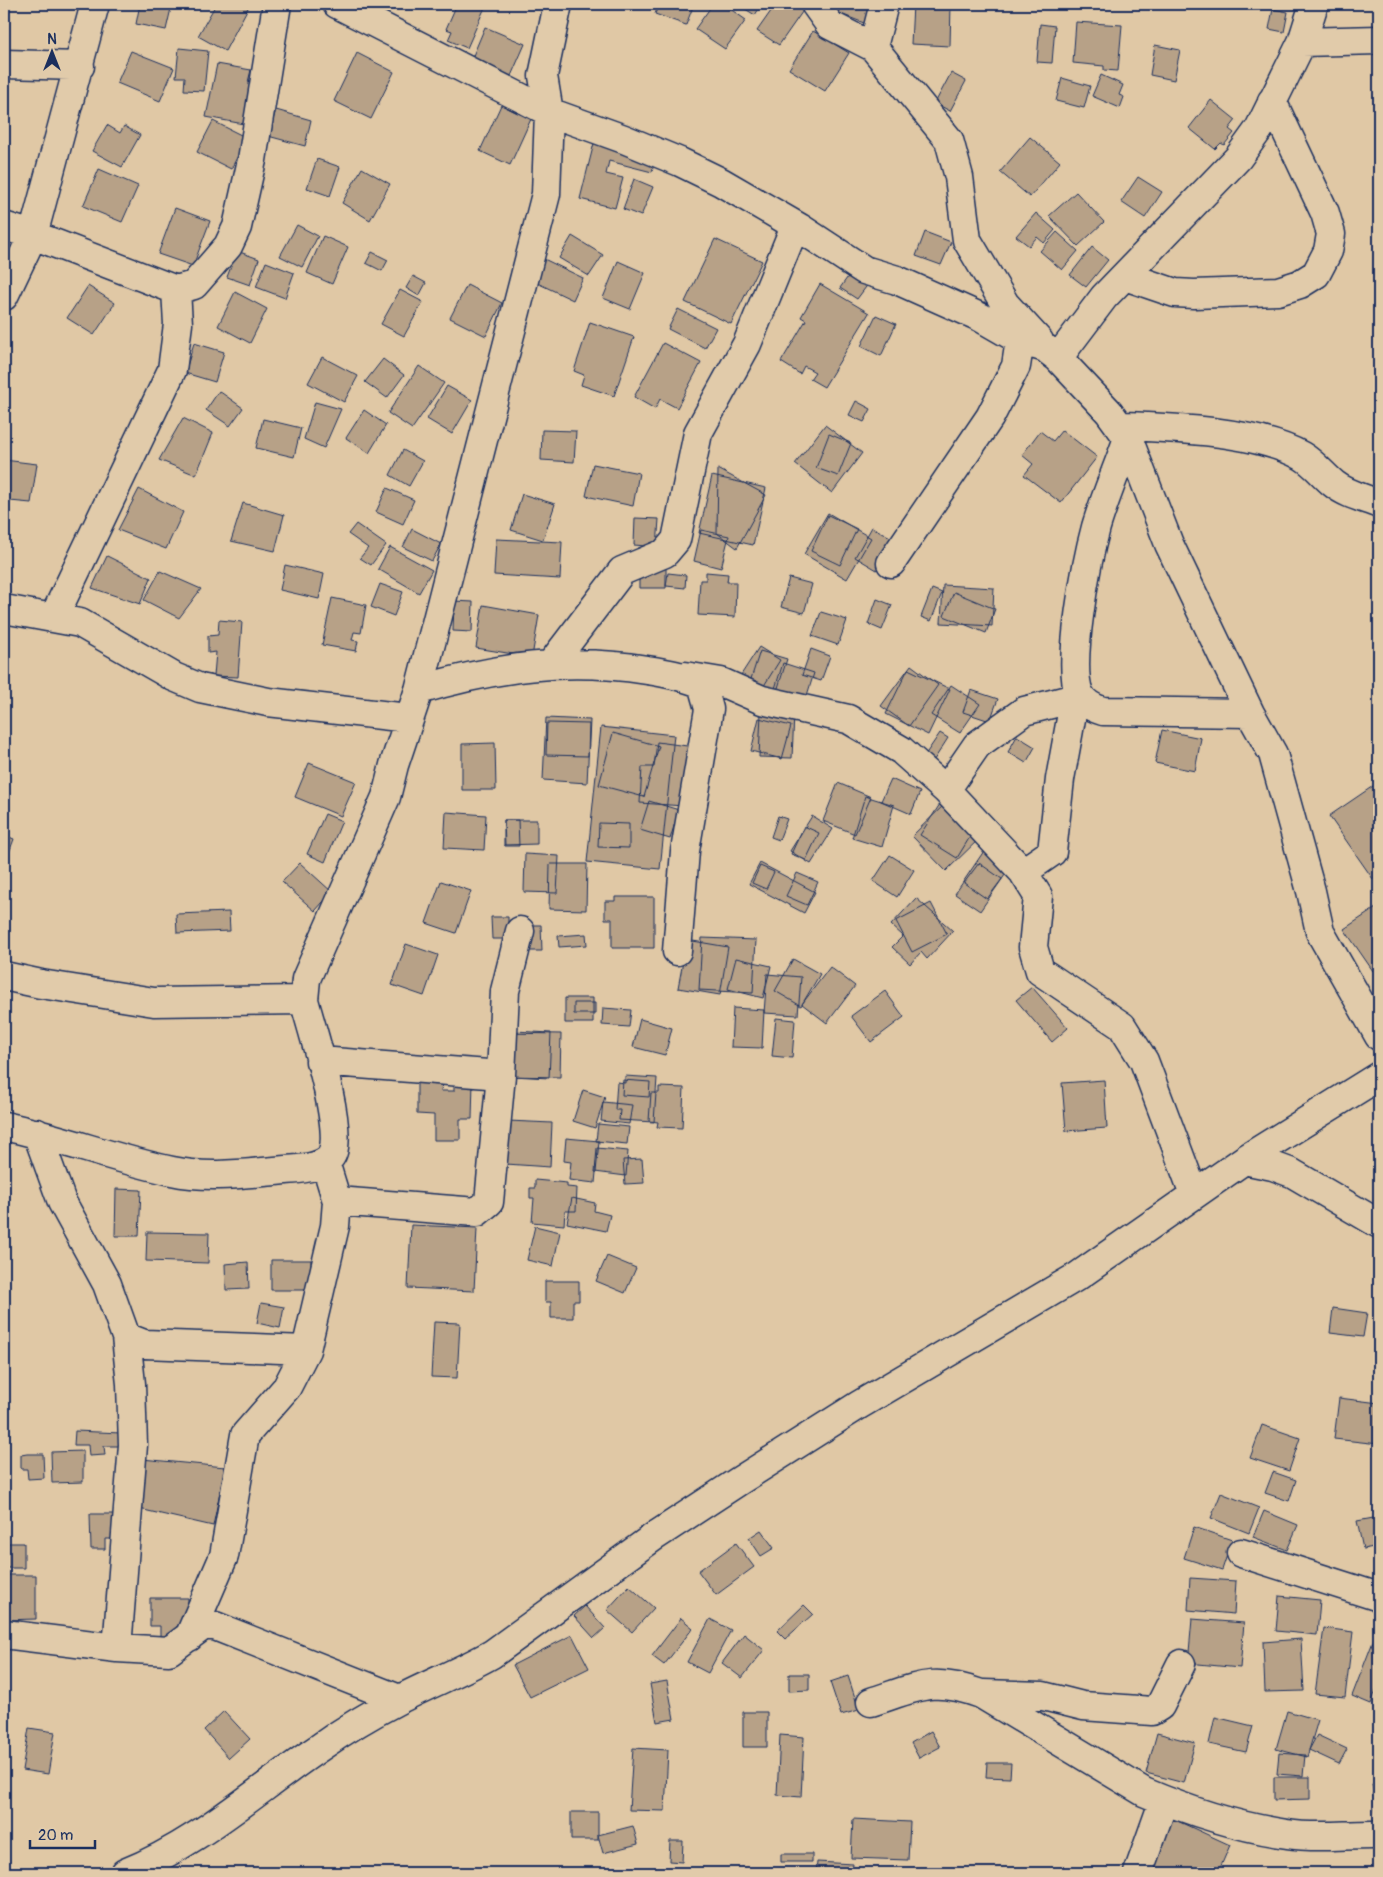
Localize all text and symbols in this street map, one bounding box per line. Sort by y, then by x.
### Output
north arrow [28,28,78,78]
text: N [47,31,57,48]
scale bar [30,1817,95,1849]
text: 20 m [38,1826,73,1845]

